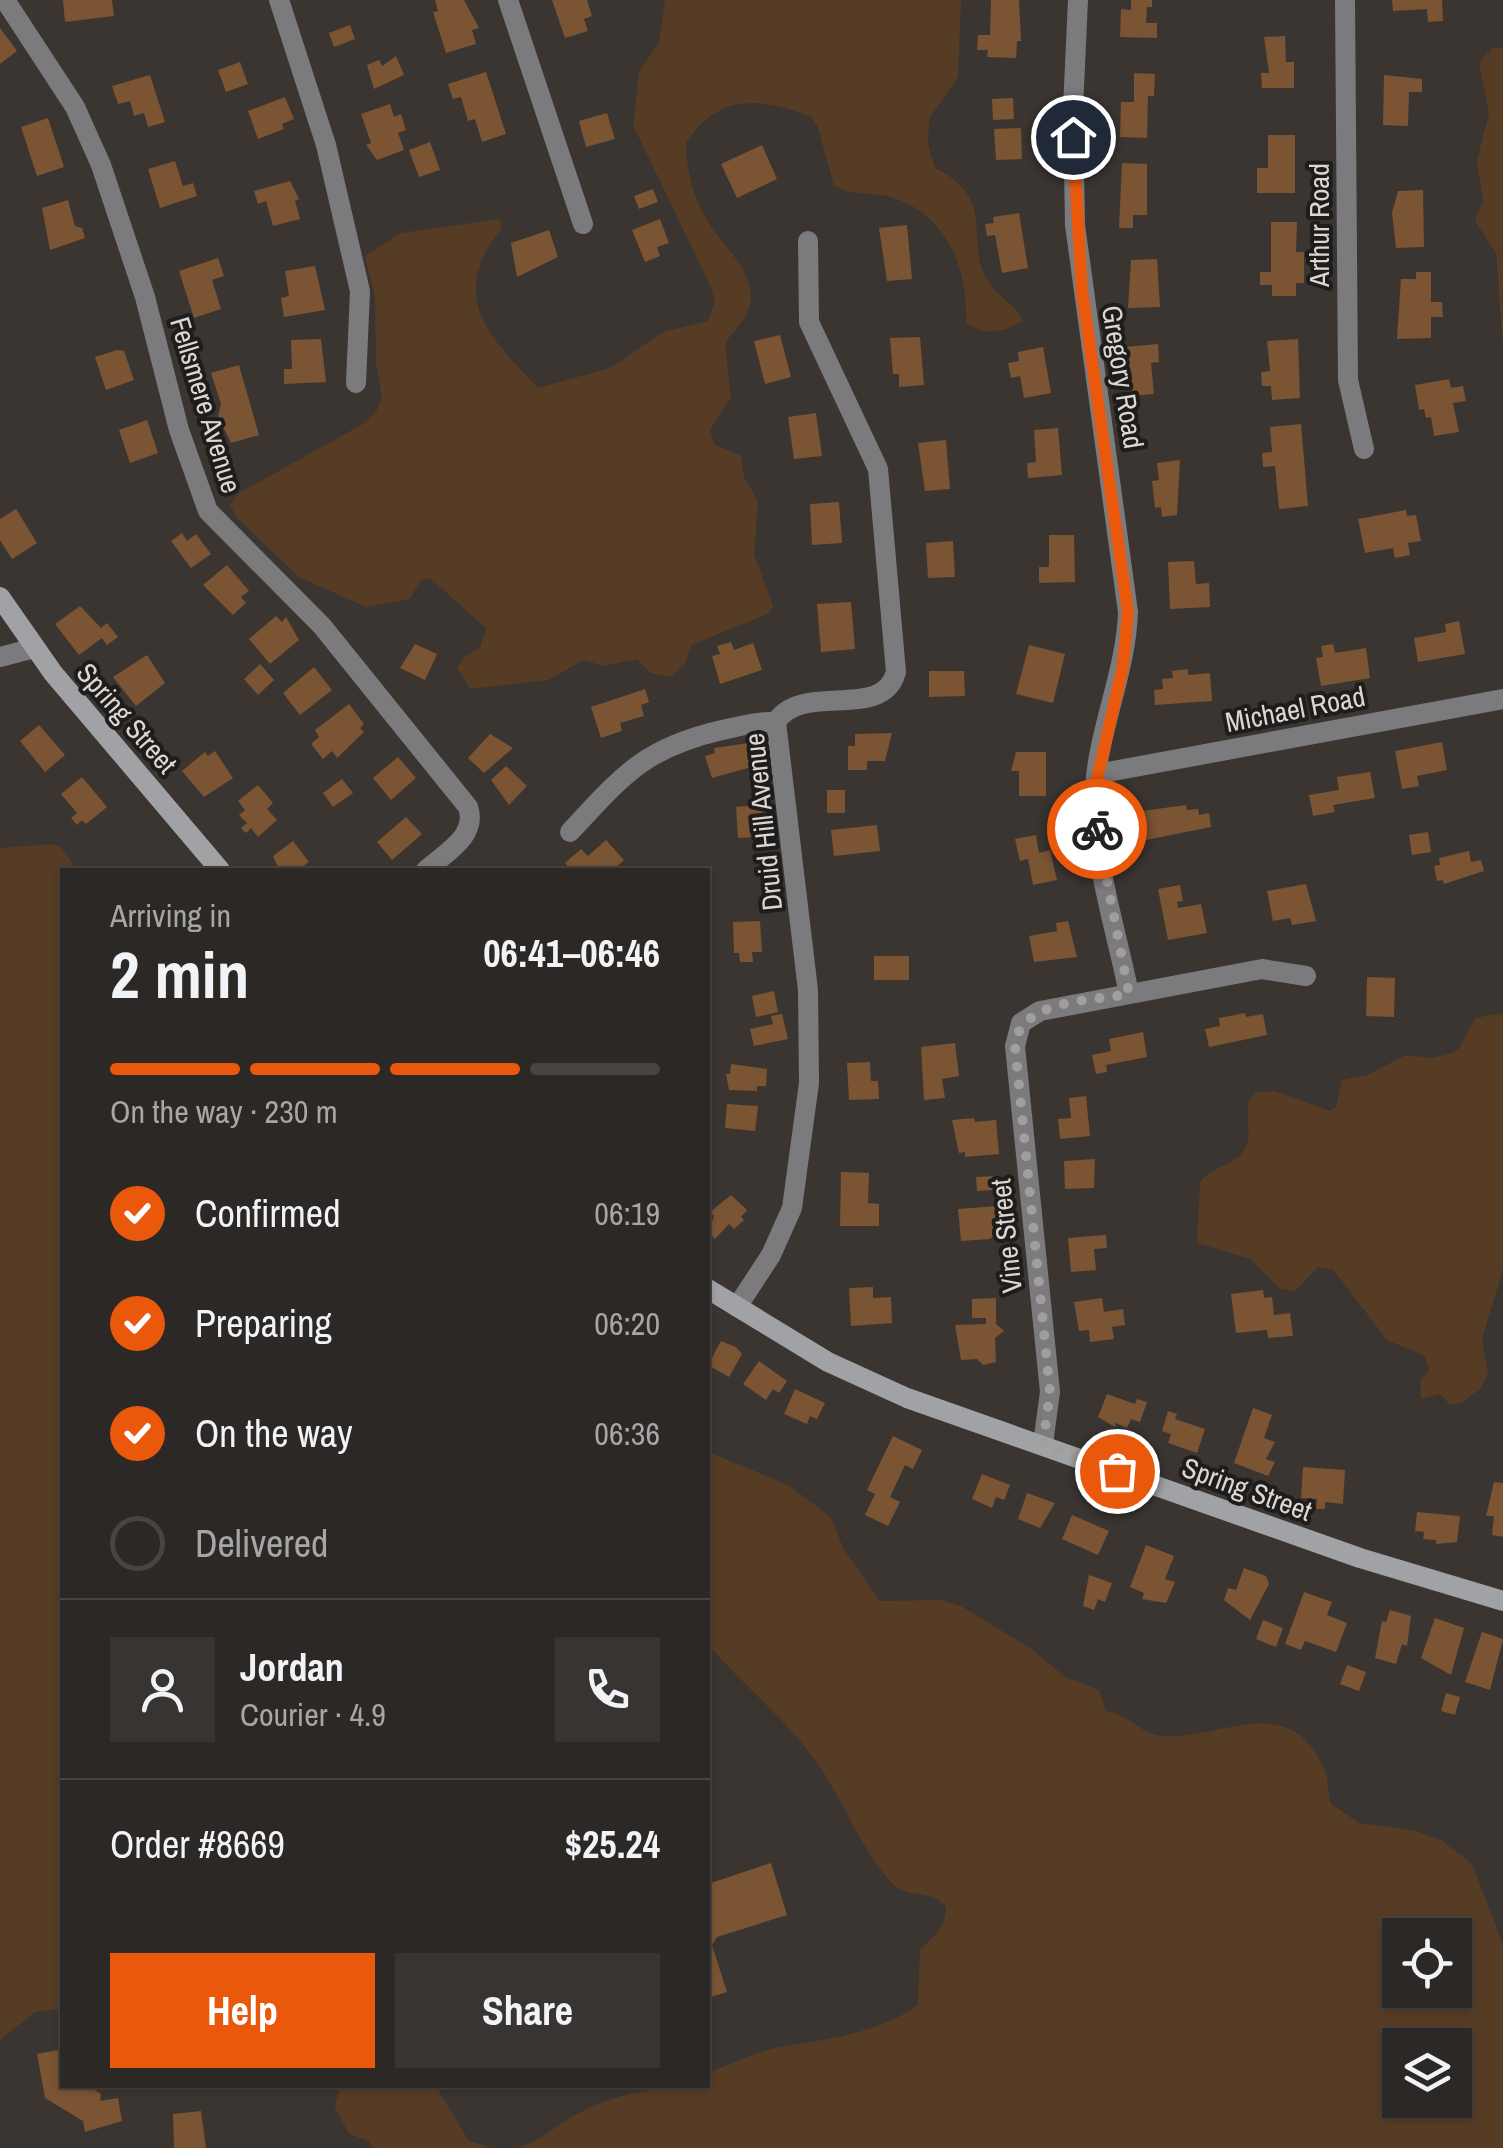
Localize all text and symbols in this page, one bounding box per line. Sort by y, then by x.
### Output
pin [1031,95,1116,180]
icon: home [1046,110,1101,165]
street label: Arthur Road [1300,163,1338,288]
street label: Gregory Road [1093,303,1153,451]
street label: Fellsmere Avenue [161,312,251,498]
street label: Spring Street [68,654,186,782]
street label: Michael Road [1222,677,1368,741]
street label: Druid Hill Avenue [735,731,791,913]
courier [1047,779,1147,879]
icon: bike [1070,802,1125,857]
text: Arriving in [110,894,231,937]
text: 06:41–06:46 [483,928,660,979]
text: 2 min [110,931,249,1018]
text: On the way · 230 m [110,1090,338,1133]
street label: Vine Street [981,1177,1031,1295]
icon: check [110,1186,165,1241]
text: Confirmed [195,1188,340,1239]
text: 06:19 [594,1192,660,1235]
icon: check [110,1296,165,1351]
text: Preparing [195,1298,332,1349]
text: 06:20 [594,1302,660,1345]
icon: check [110,1406,165,1461]
text: On the way [195,1408,353,1459]
text: 06:36 [594,1412,660,1455]
pin [1075,1429,1160,1514]
icon: bag [1090,1444,1145,1499]
street label: Spring Street [1177,1448,1317,1530]
text: Delivered [195,1518,328,1569]
button: person [110,1637,215,1742]
button: phone [555,1637,660,1742]
text: Jordan [240,1642,344,1693]
text: Courier · 4.9 [240,1693,386,1736]
text: Order #8669 [110,1819,285,1870]
text: $25.24 [565,1819,660,1870]
map controls [1382,1918,1472,2118]
button: locate [1382,1918,1472,2008]
button: Help [110,1953,375,2068]
button: Share [395,1953,660,2068]
button: layers [1382,2028,1472,2118]

